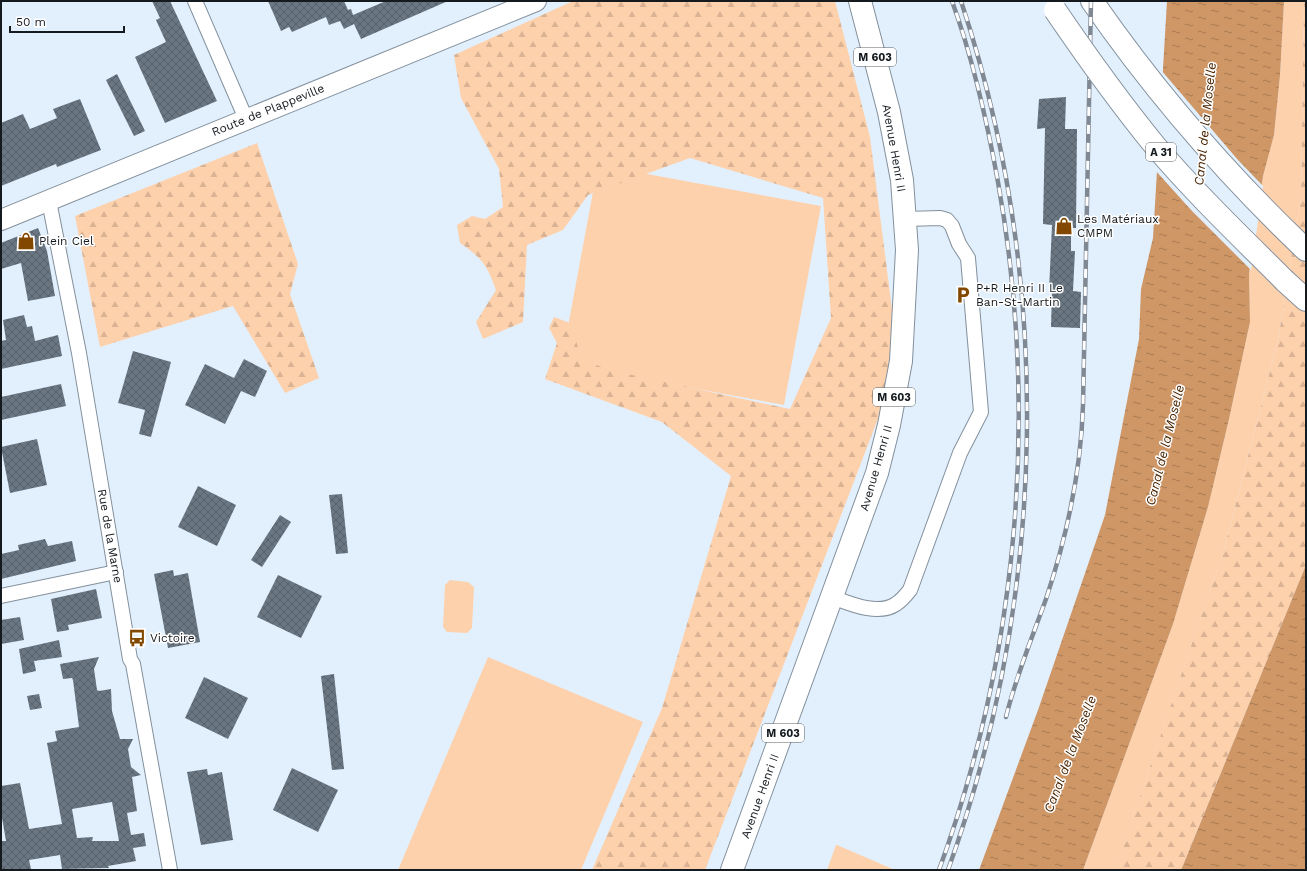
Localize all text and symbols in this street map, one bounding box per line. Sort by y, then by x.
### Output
scale bar [10,8,124,34]
text: 50 m [16,15,46,29]
road number: M 603 [854,48,896,66]
water label: Canal de la Moselle [1191,62,1219,186]
street label: Route de Plappeville [210,81,326,139]
street label: Avenue Henri II [879,103,909,193]
road number: A 31 [1146,143,1176,161]
place label: Les Matériaux CMPM [1077,212,1159,240]
shop icon: Les Matériaux CMPM [1054,216,1074,236]
shop icon: Plein Ciel [16,231,36,251]
place label: Plein Ciel [39,234,94,248]
place label: P+R Henri II Le Ban-St-Martin [976,281,1063,309]
parking icon: P+R Henri II Le Ban-St-Martin [953,285,973,305]
water label: Canal de la Moselle [1143,383,1187,507]
road number: M 603 [873,388,915,406]
street label: Avenue Henri II [857,423,895,513]
street label: Rue de la Marne [95,488,125,584]
bus stop icon: Victoire [127,628,147,648]
place label: Victoire [150,631,195,645]
water label: Canal de la Moselle [1041,693,1099,815]
road number: M 603 [762,724,804,742]
street label: Avenue Henri II [738,752,782,840]

